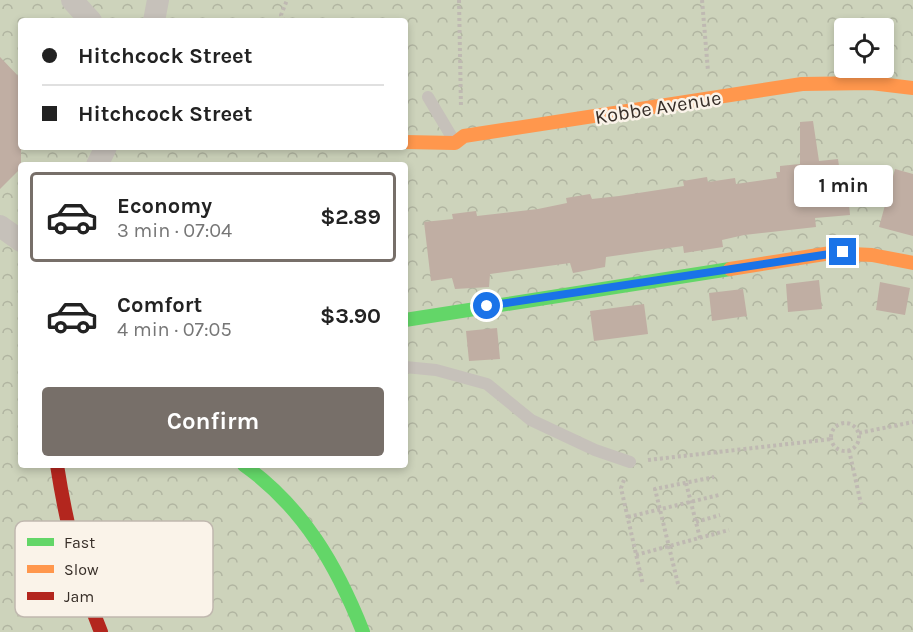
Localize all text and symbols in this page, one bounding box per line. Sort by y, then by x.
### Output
map controls [834,18,894,78]
button: locate [834,18,894,78]
text: Hitchcock Street [78,43,252,69]
street label: Kobbe Avenue [593,86,723,129]
text: Hitchcock Street [78,101,252,127]
callout: 1 min [794,165,892,207]
text: 1 min [818,174,869,197]
icon: car [45,190,99,244]
text: Economy [117,193,212,219]
text: $2.89 [320,204,381,230]
text: 3 min · 07:04 [117,219,232,242]
route end [829,238,856,265]
icon: car [45,289,99,343]
text: Comfort [117,292,202,318]
route start [473,292,500,319]
text: $3.90 [320,303,381,329]
text: 4 min · 07:05 [117,318,232,341]
button: Confirm [42,387,384,456]
legend [15,521,213,617]
text: Fast [64,533,95,552]
text: Slow [64,560,99,579]
text: Jam [64,587,94,606]

